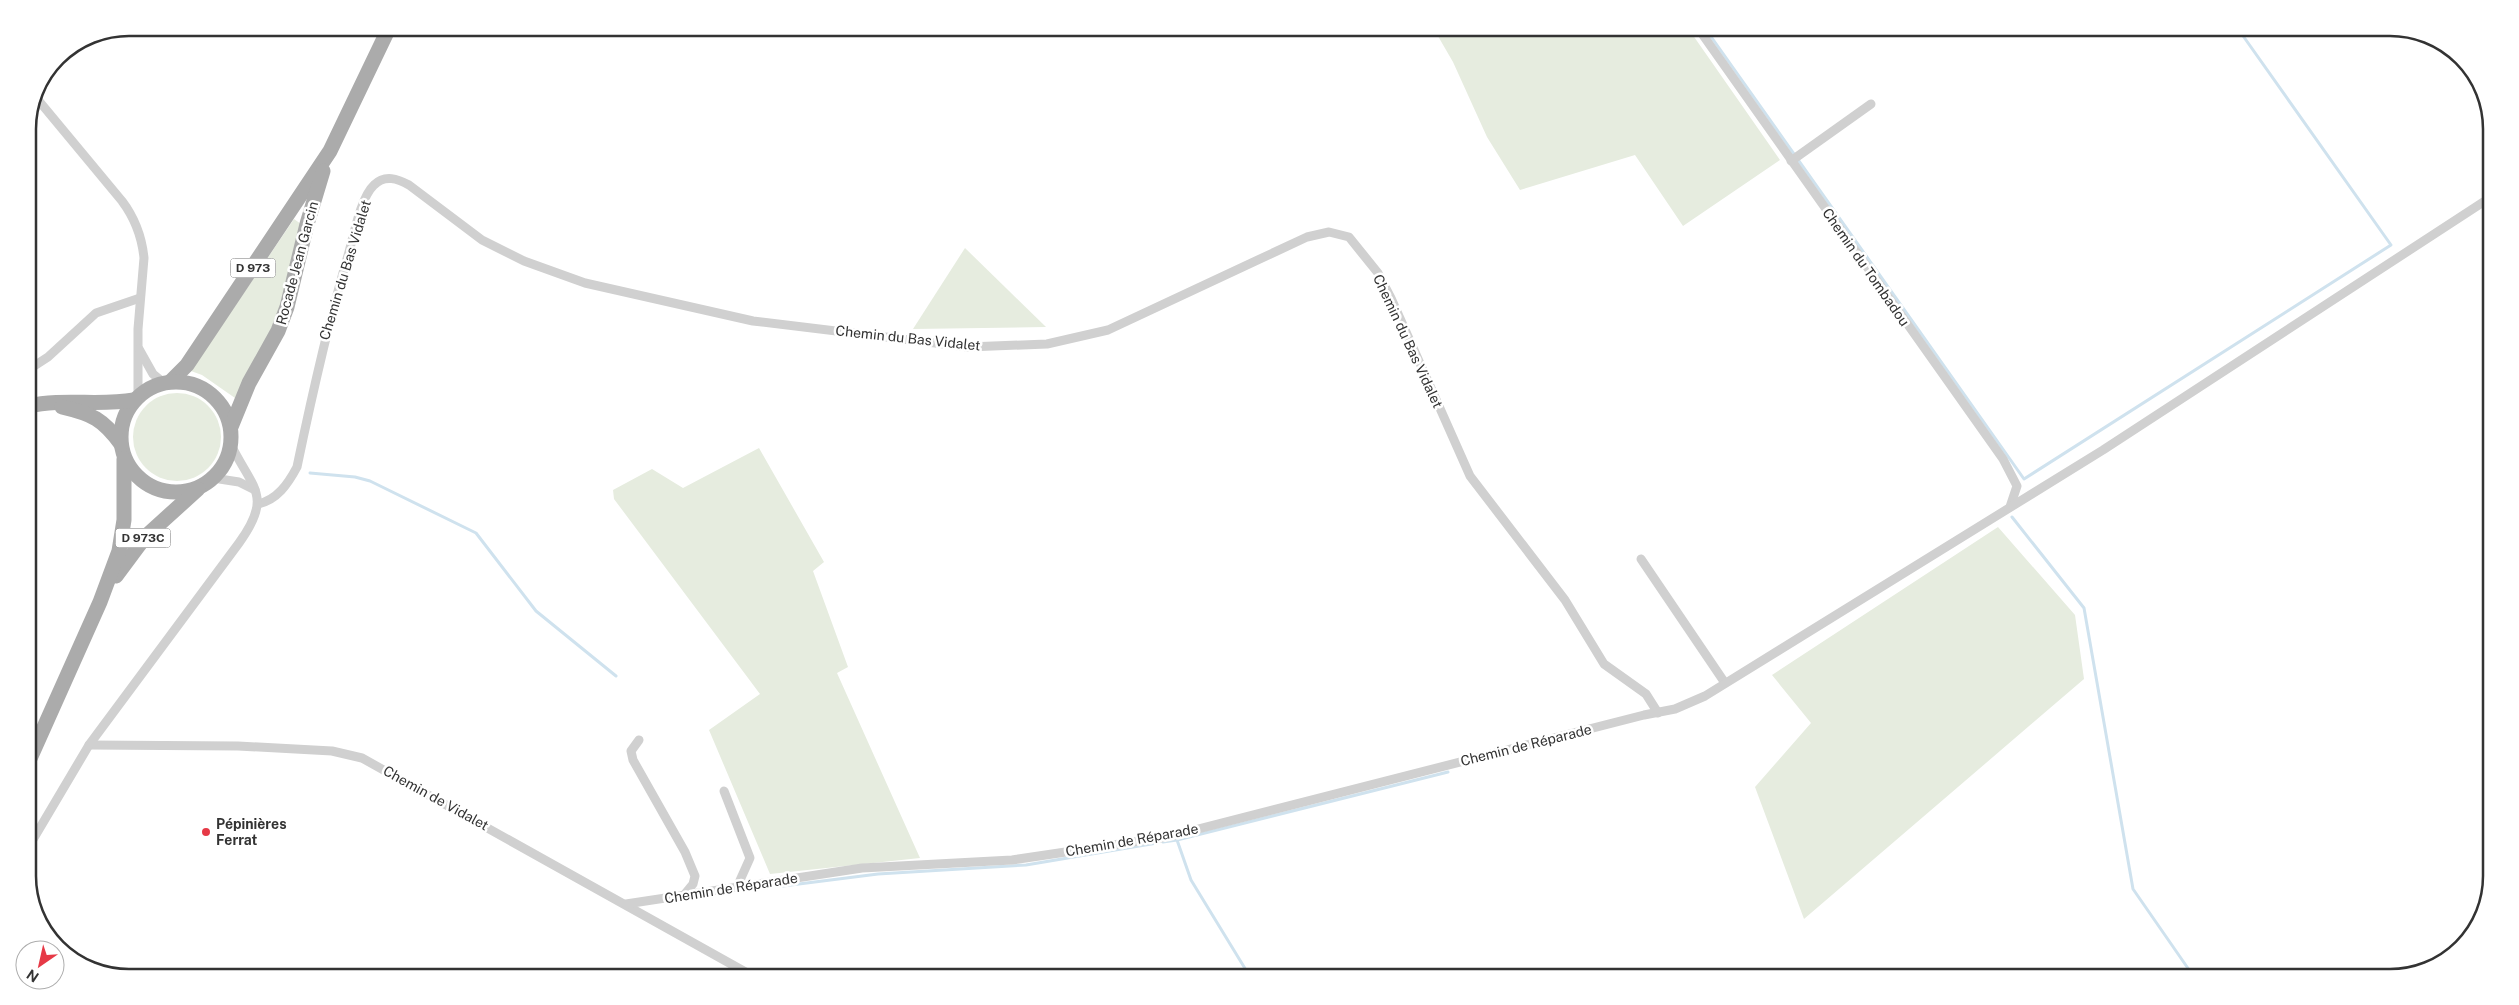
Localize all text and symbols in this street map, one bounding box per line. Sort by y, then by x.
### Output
street label: Chemin du Bas Vidalet [316,198,374,342]
street label: Rocade Jean Garcin [273,200,321,326]
street label: Chemin du Tombadou [1819,205,1913,329]
road number: D 973 [230,258,276,278]
street label: Chemin du Bas Vidalet [1370,272,1446,410]
street label: Chemin du Bas Vidalet [835,322,981,354]
road number: D 973C [116,528,170,548]
street label: Chemin de Réparade [1459,721,1593,769]
street label: Chemin de Vidalet [381,762,491,834]
place label: Pépinières Ferrat [216,816,287,848]
street label: Chemin de Réparade [1064,820,1200,860]
marker: Pépinières Ferrat [200,826,212,838]
street label: Chemin de Réparade [663,870,799,906]
north arrow [15,940,65,990]
text: N [24,966,42,985]

